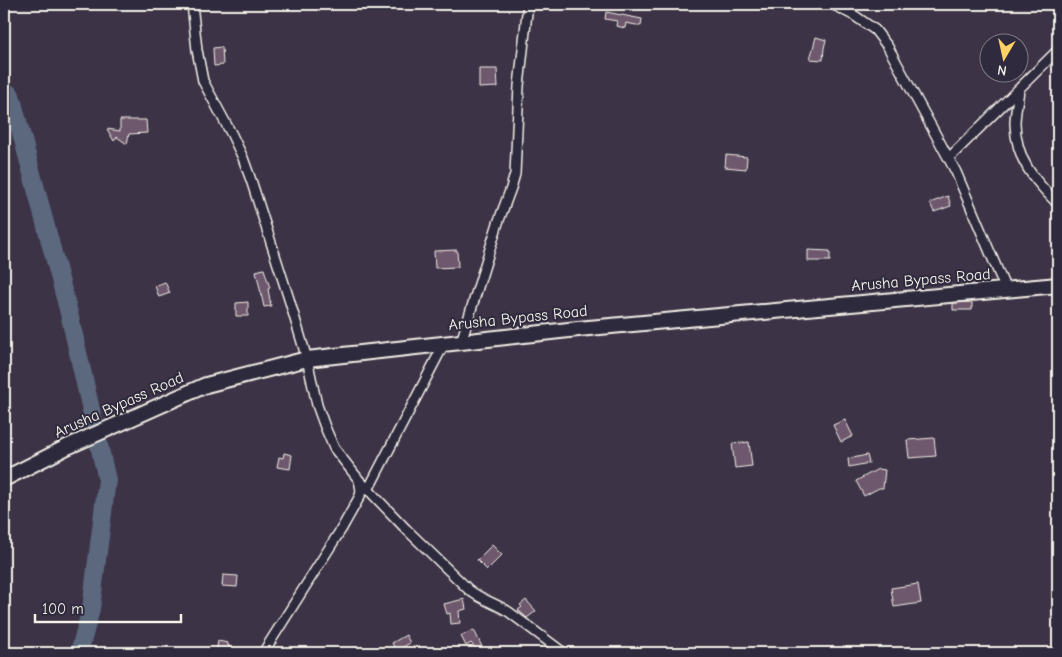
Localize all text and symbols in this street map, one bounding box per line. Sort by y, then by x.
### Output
north arrow [980,32,1030,82]
text: N [996,61,1008,79]
street label: Arusha Bypass Road [851,265,991,295]
street label: Arusha Bypass Road [448,302,588,334]
street label: Arusha Bypass Road [52,368,186,442]
scale bar [35,592,181,624]
text: 100 m [42,600,84,618]

